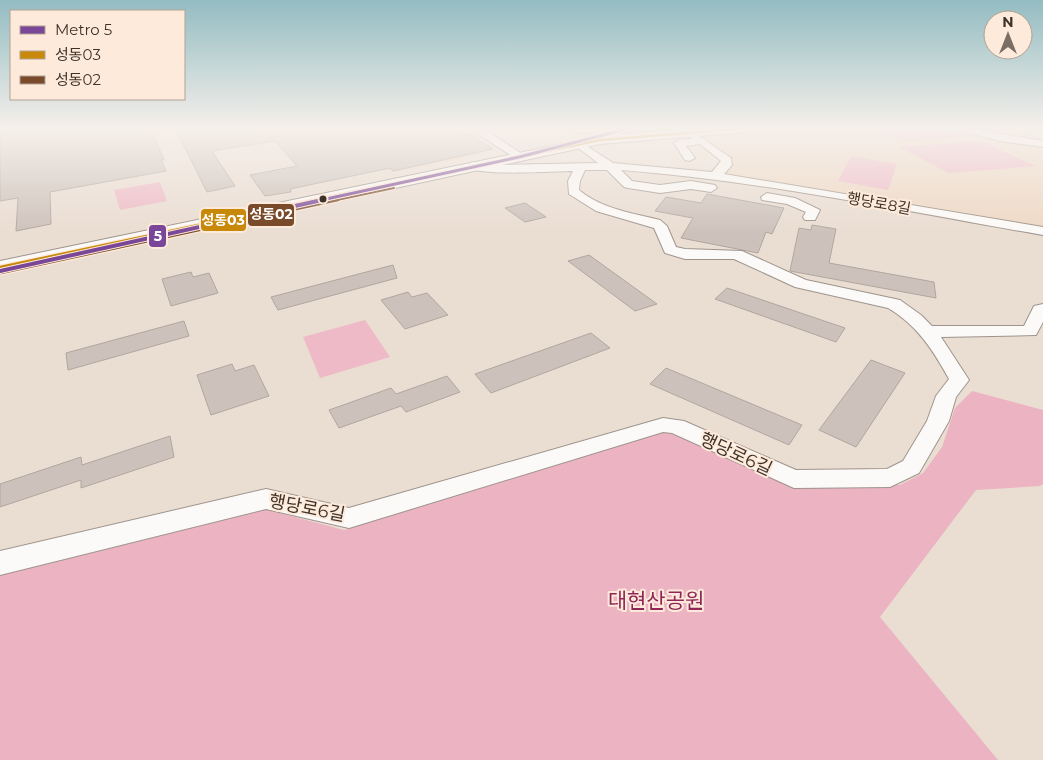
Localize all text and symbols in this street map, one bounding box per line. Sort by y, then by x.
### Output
legend [10,10,185,100]
north arrow [983,10,1033,60]
text: N [1002,13,1014,31]
text: Metro 5 [55,20,112,39]
text: 성동03 [55,45,101,64]
text: 성동02 [55,70,101,89]
street label: 행당로8길 [845,188,913,218]
unlabelled marker [318,194,328,204]
line badge: 성동02 [247,203,295,227]
text: 성동02 [249,205,293,223]
line badge: 성동03 [200,208,247,232]
text: 성동03 [201,211,245,229]
line badge: 5 [148,224,167,248]
text: 5 [154,227,162,245]
street label: 행당로6길 [696,428,776,480]
street label: 행당로6길 [267,490,347,526]
park label: 대현산공원 [608,588,704,613]

